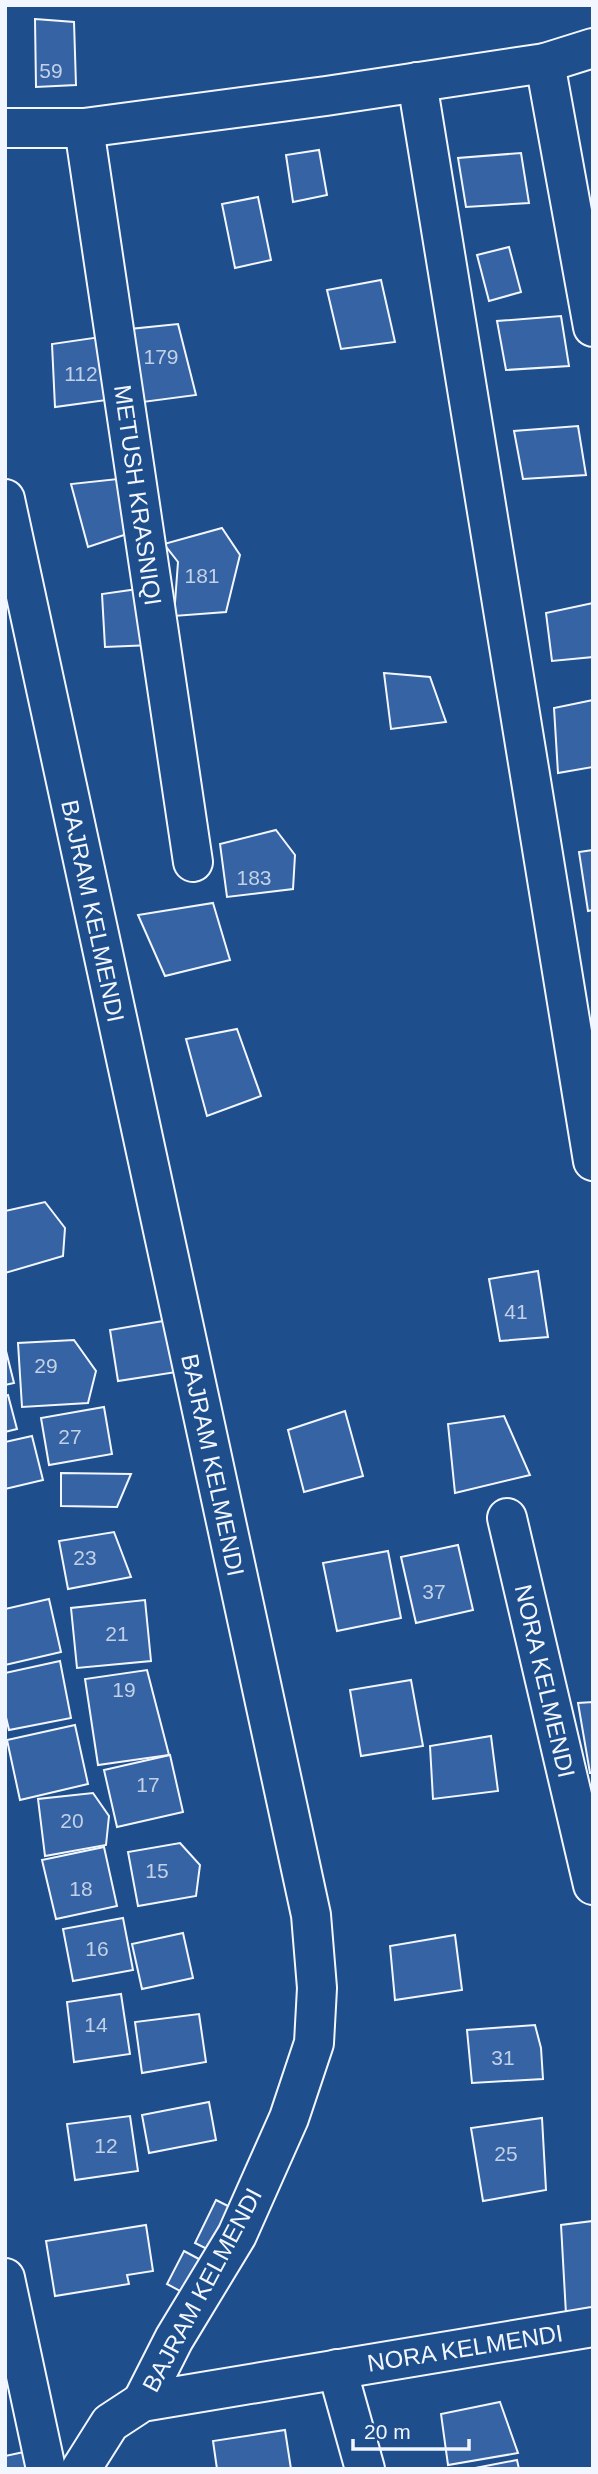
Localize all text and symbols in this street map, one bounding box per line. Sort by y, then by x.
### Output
house number: 59 [39,59,63,82]
house number: 179 [143,345,179,368]
house number: 112 [64,362,98,385]
street label: METUSH KRASNIQI [109,383,167,607]
house number: 181 [184,564,220,587]
street label: BAJRAM KELMENDI [56,797,130,1025]
house number: 183 [236,866,272,889]
house number: 41 [504,1300,528,1323]
street label: BAJRAM KELMENDI [176,1351,250,1579]
house number: 29 [34,1354,58,1377]
house number: 27 [58,1425,82,1448]
house number: 23 [73,1546,97,1569]
house number: 37 [422,1580,446,1603]
street label: NORA KELMENDI [510,1582,580,1780]
house number: 21 [105,1622,129,1645]
house number: 19 [112,1678,136,1701]
house number: 17 [136,1773,160,1796]
house number: 20 [60,1809,84,1832]
house number: 15 [145,1859,169,1882]
house number: 18 [69,1877,93,1900]
house number: 16 [85,1937,109,1960]
house number: 14 [84,2013,108,2036]
house number: 31 [491,2046,515,2069]
house number: 12 [94,2134,118,2157]
house number: 25 [494,2142,518,2165]
street label: BAJRAM KELMENDI [137,2184,267,2396]
street label: NORA KELMENDI [365,2319,565,2377]
scale bar [353,2408,468,2452]
text: 20 m [364,2420,411,2443]

